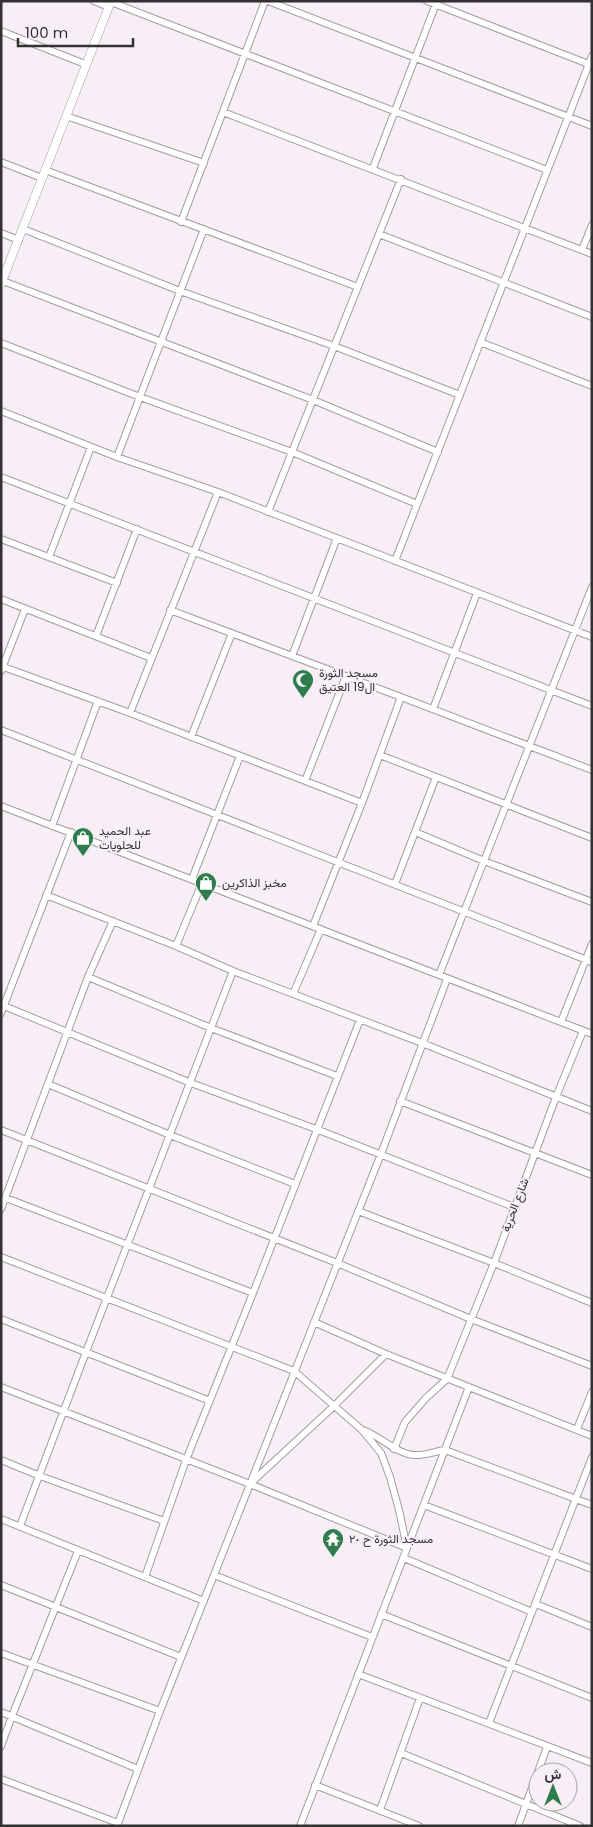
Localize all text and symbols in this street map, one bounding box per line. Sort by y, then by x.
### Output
scale bar [18,15,132,47]
text: 100 m [25,22,68,43]
place label: مسجد الثورة ال19 العتيق [319,664,378,695]
mosque icon: مسجد الثورة ال19 العتيق [291,668,315,699]
place label: عبد الحميد للحلويات [99,822,151,853]
shop icon: عبد الحميد للحلويات [71,826,95,857]
shop icon: مخبز الذاكرين [194,871,218,902]
place label: مخبز الذاكرين [222,874,287,891]
street label: شارع الحرية [496,1175,534,1235]
temple icon: مسجد الثورة ح ٢٠ [321,1527,345,1558]
place label: مسجد الثورة ح ٢٠ [349,1530,433,1548]
north arrow [528,1762,578,1812]
text: ش [545,1764,562,1784]

